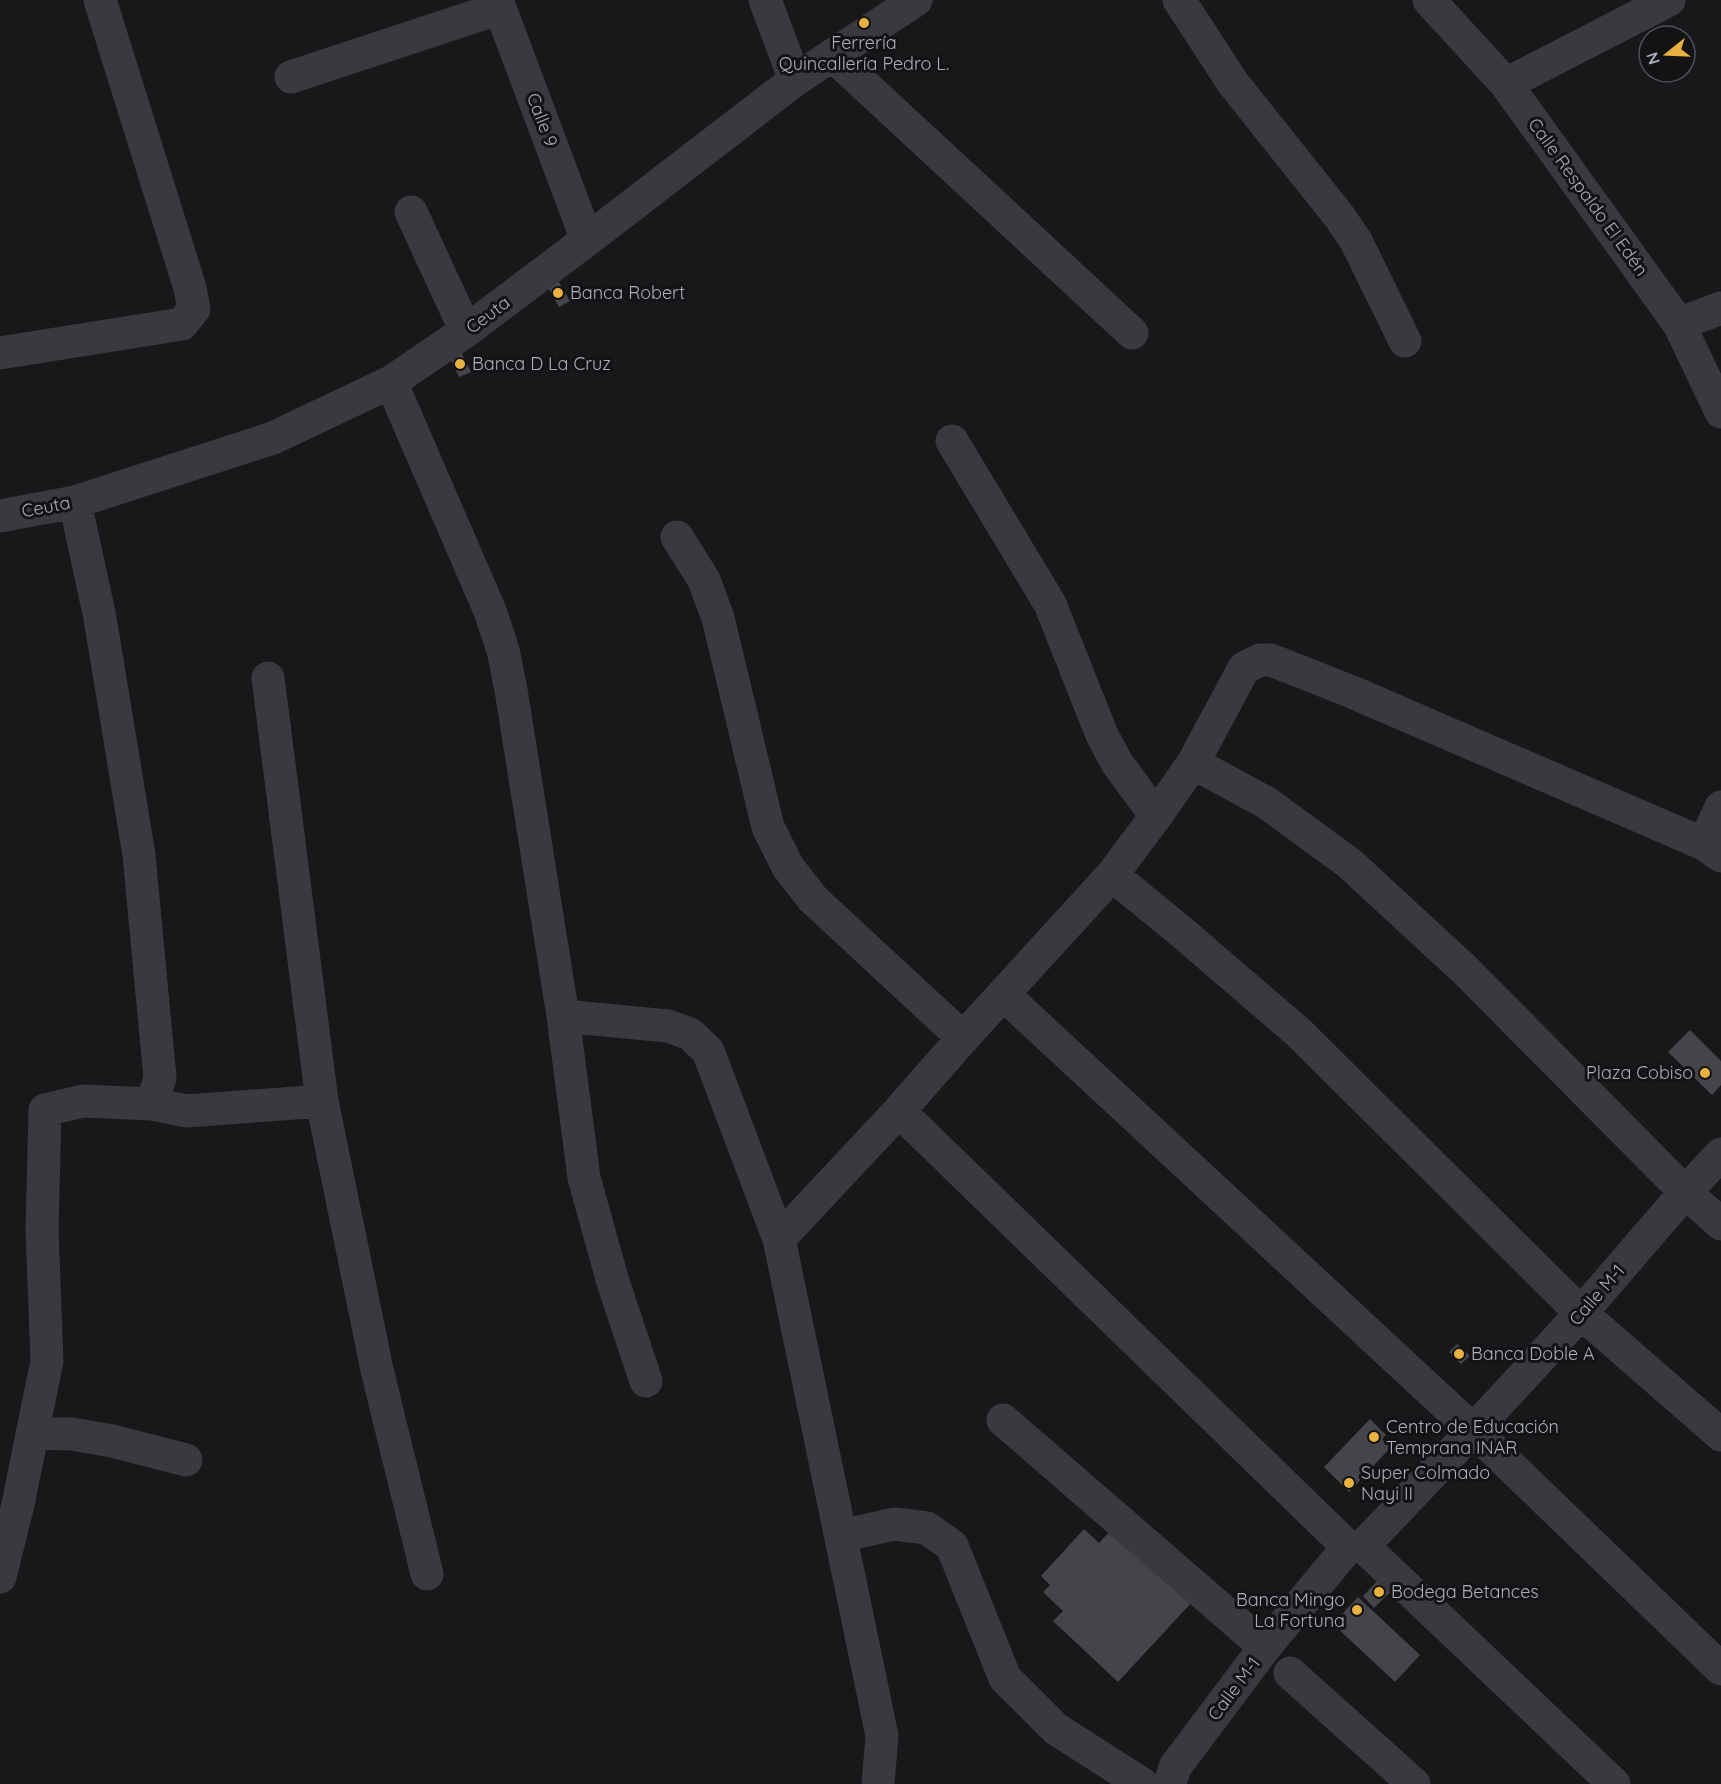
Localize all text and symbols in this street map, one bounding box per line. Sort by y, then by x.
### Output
marker: Ferrería Quincallería Pedro L. [857,16,871,30]
north arrow [1637,24,1697,84]
place label: Ferrería Quincallería Pedro L. [779,31,949,75]
text: N [1641,50,1664,67]
street label: Calle 9 [522,90,563,150]
street label: Calle Respaldo El Edén [1523,113,1653,280]
place label: Banca Robert [570,281,685,304]
marker: Banca Robert [551,286,565,300]
street label: Ceuta [461,291,514,339]
place label: Banca D La Cruz [472,352,611,375]
marker: Banca D La Cruz [453,357,467,371]
street label: Ceuta [20,491,72,522]
place label: Plaza Cobiso [1586,1061,1693,1084]
marker: Plaza Cobiso [1698,1066,1712,1080]
street label: Calle M-1 [1564,1259,1629,1330]
place label: Banca Doble A [1471,1342,1595,1365]
marker: Banca Doble A [1452,1347,1466,1361]
place label: Centro de Educación Temprana INAR [1386,1415,1559,1459]
marker: Centro de Educación Temprana INAR [1367,1430,1381,1444]
place label: Super Colmado Nayi II [1361,1461,1490,1505]
marker: Super Colmado Nayi II [1342,1476,1356,1490]
place label: Bodega Betances [1391,1580,1539,1603]
marker: Bodega Betances [1372,1585,1386,1599]
place label: Banca Mingo La Fortuna [1236,1588,1345,1632]
marker: Banca Mingo La Fortuna [1350,1603,1364,1617]
street label: Calle M-1 [1202,1652,1265,1725]

